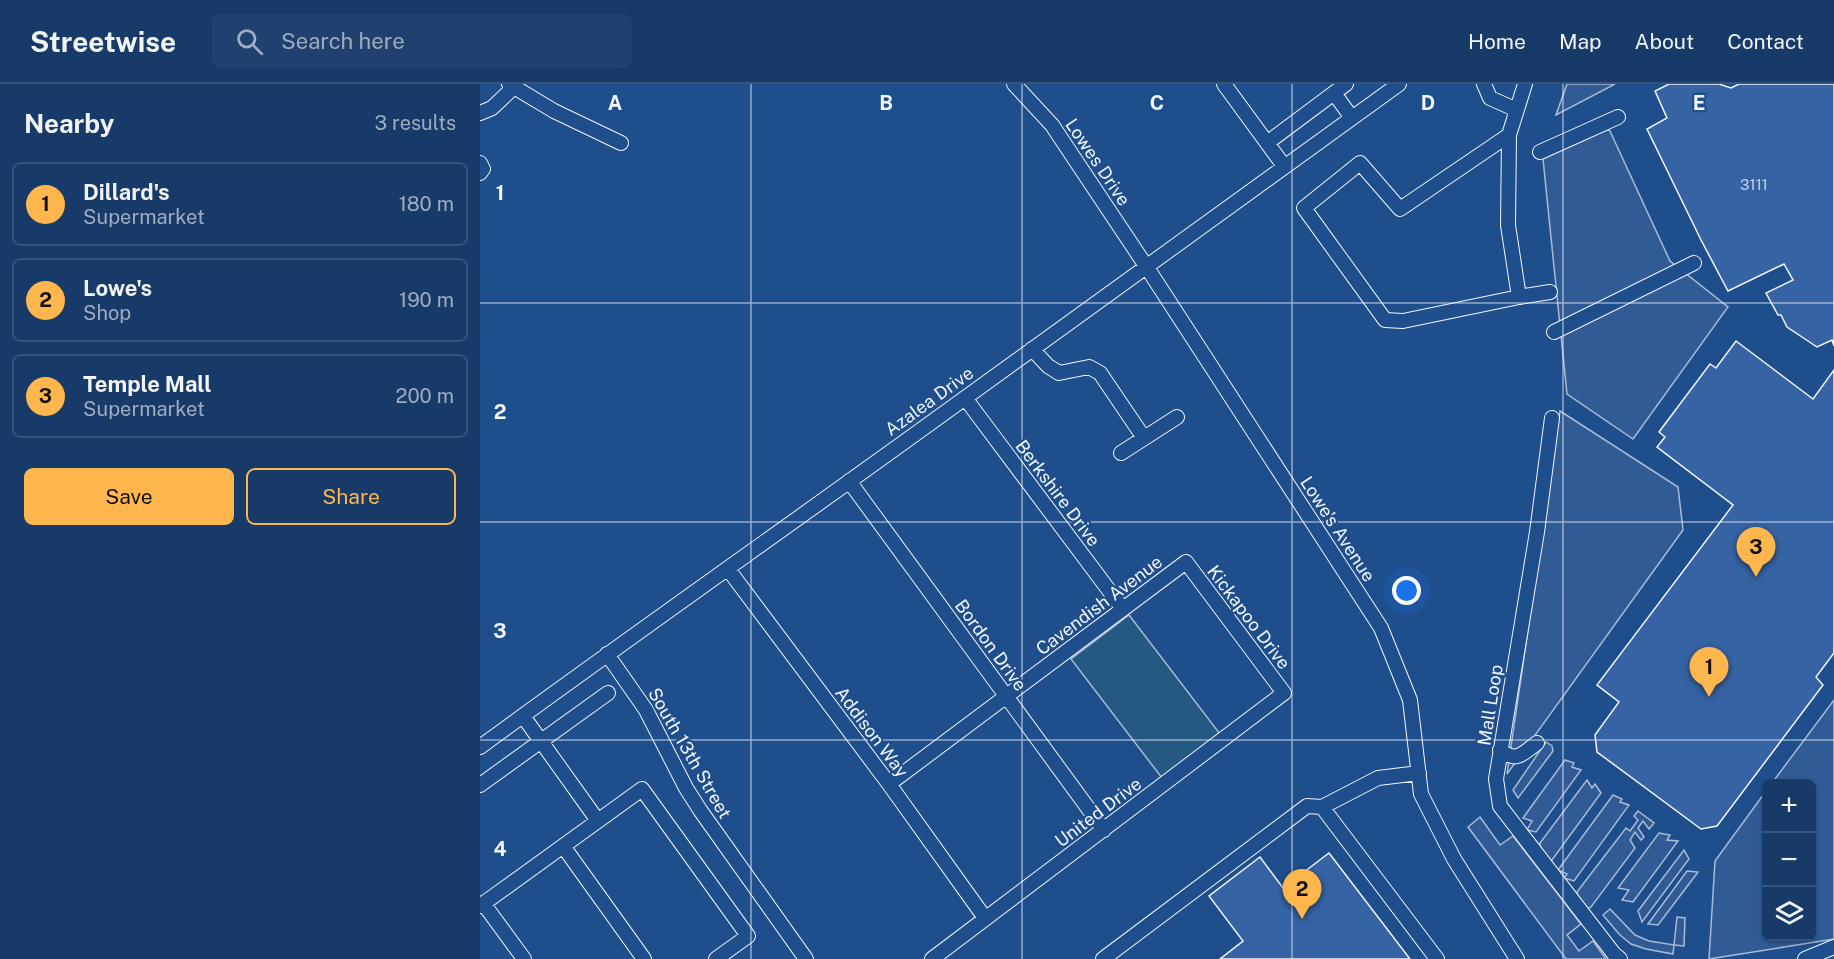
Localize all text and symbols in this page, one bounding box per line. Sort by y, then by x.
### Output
search box [212,14,632,68]
text: Streetwise [30,25,176,58]
icon: search [233,25,266,58]
text: Search here [281,28,405,54]
text: Home [1468,29,1526,54]
text: Map [1559,29,1602,54]
text: About [1635,29,1694,54]
text: Contact [1727,29,1804,54]
text: A [608,91,622,115]
text: B [879,91,893,115]
text: C [1150,91,1164,115]
text: D [1421,91,1435,115]
text: E [1693,91,1705,115]
text: Nearby [24,108,114,139]
text: 3 results [375,111,456,135]
street label: Lowes Drive [1061,114,1135,210]
house number: 3111 [1740,176,1768,193]
text: Dillard's [83,179,170,205]
text: 1 [496,181,504,205]
text: 1 [41,192,50,216]
text: 180 m [399,192,454,216]
text: Supermarket [83,205,205,229]
text: Lowe's [83,275,152,301]
text: 2 [39,288,52,312]
text: 190 m [399,288,454,312]
text: Shop [83,301,131,325]
street label: Azalea Drive [881,362,977,440]
text: Temple Mall [83,371,212,397]
text: 3 [39,384,52,408]
text: 200 m [396,384,454,408]
text: Supermarket [83,397,205,421]
text: 2 [494,400,506,424]
street label: Berkshire Drive [1011,436,1105,550]
button: Save [24,468,234,525]
button: Share [246,468,456,525]
street label: Lowe's Avenue [1296,472,1380,586]
pin: 3 [1736,528,1776,577]
street label: Cavendish Avenue [1032,551,1166,659]
street label: Kickapoo Drive [1203,561,1295,673]
your location [1392,576,1421,605]
street label: Bordon Drive [951,595,1031,695]
text: 3 [493,619,507,643]
pin: 1 [1690,648,1728,697]
street label: Mall Loop [1473,663,1507,747]
street label: Addison Way [831,683,913,782]
street label: South 13th Street [644,684,736,822]
street label: United Drive [1051,773,1145,851]
map controls [1762,779,1816,941]
button: + [1762,779,1816,833]
button: − [1762,833,1816,887]
text: 4 [493,837,507,861]
pin: 2 [1282,870,1322,919]
button: layers [1762,887,1816,941]

